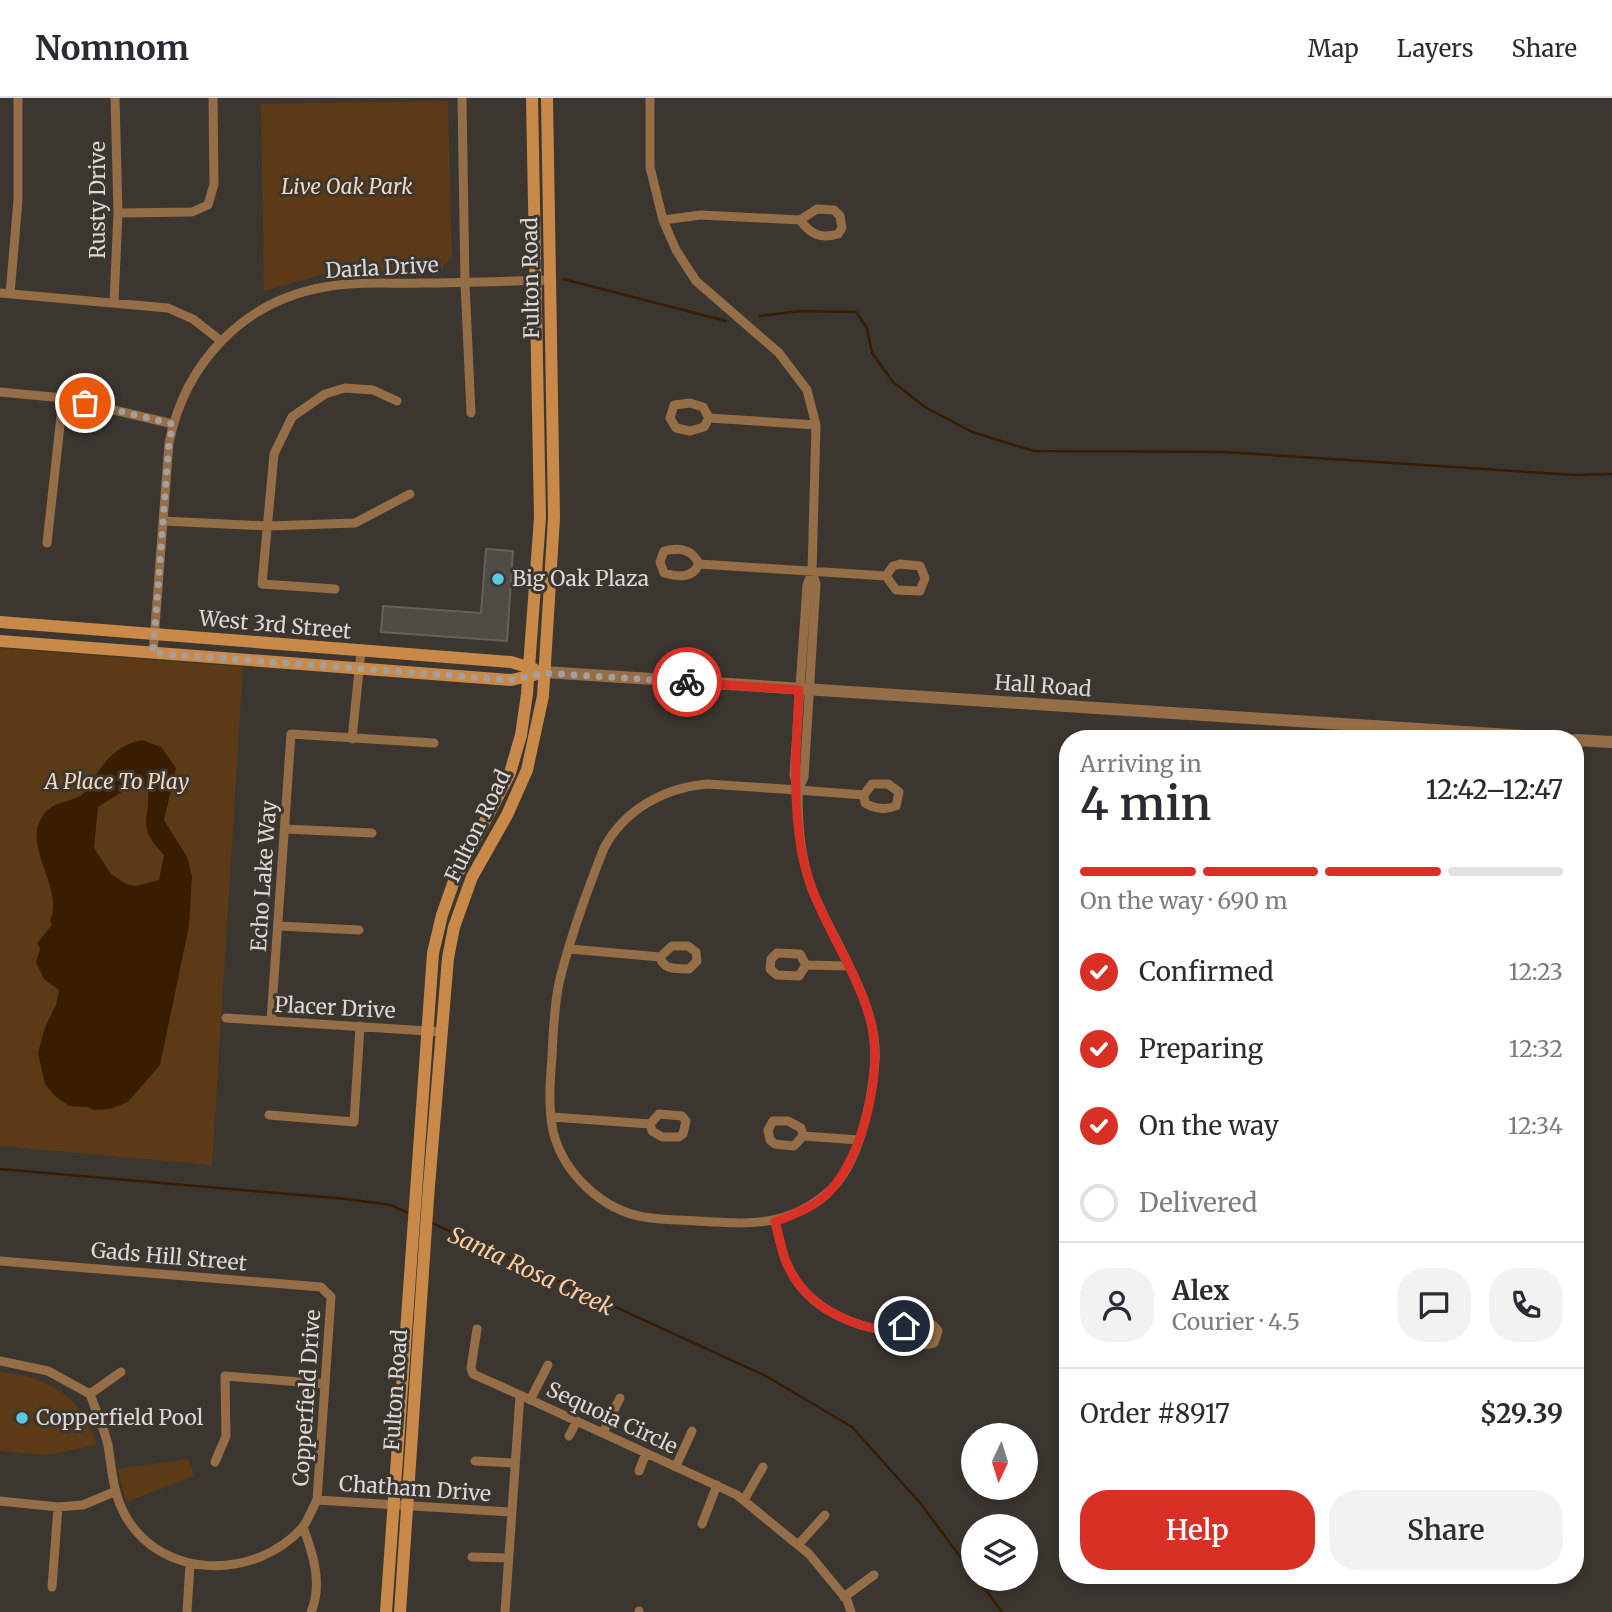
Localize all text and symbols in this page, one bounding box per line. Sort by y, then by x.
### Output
text: Nomnom [35,28,189,69]
text: Map [1308,33,1359,64]
text: Layers [1397,33,1473,64]
text: Share [1511,33,1577,64]
street label: Rusty Drive [84,141,111,259]
park label: Live Oak Park [281,173,413,200]
street label: Fulton Road [516,217,545,339]
street label: Darla Drive [325,251,439,284]
pin [55,373,115,433]
icon: bag [66,384,104,422]
place label: Big Oak Plaza [512,565,649,592]
marker: Big Oak Plaza [490,571,506,587]
street label: West 3rd Street [197,604,352,645]
courier [652,647,722,717]
icon: bike [668,663,706,701]
street label: Hall Road [994,669,1093,702]
text: Arriving in [1080,749,1202,778]
street label: Fulton Road [439,765,517,886]
park label: A Place To Play [43,768,189,795]
text: 12:42–12:47 [1426,773,1563,806]
text: 4 min [1080,775,1211,833]
street label: Echo Lake Way [245,799,282,953]
text: On the way · 690 m [1080,886,1288,915]
icon: check [1080,953,1118,991]
text: Confirmed [1139,955,1274,988]
text: 12:23 [1508,957,1563,986]
street label: Placer Drive [274,991,396,1024]
icon: check [1080,1030,1118,1068]
text: Preparing [1139,1032,1263,1065]
text: 12:32 [1509,1034,1563,1063]
icon: check [1080,1107,1118,1145]
text: On the way [1139,1109,1279,1142]
text: 12:34 [1508,1111,1563,1140]
text: Delivered [1139,1186,1258,1219]
water label: Santa Rosa Creek [444,1220,619,1322]
street label: Gads Hill Street [90,1236,248,1277]
button: person [1080,1268,1154,1342]
button: chat [1397,1268,1471,1342]
button: phone [1489,1268,1563,1342]
text: Alex [1172,1274,1229,1307]
pin [874,1296,934,1356]
icon: home [885,1307,923,1345]
text: Courier · 4.5 [1172,1307,1300,1336]
street label: Copperfield Drive [287,1309,326,1487]
street label: Fulton Road [378,1328,413,1452]
street label: Sequoia Circle [542,1375,682,1460]
text: Order #8917 [1080,1397,1230,1430]
text: $29.39 [1480,1397,1563,1430]
place label: Copperfield Pool [36,1404,204,1431]
marker: Copperfield Pool [14,1410,30,1426]
north arrow [961,1423,1038,1500]
map controls [961,1423,1038,1591]
street label: Chatham Drive [338,1470,492,1507]
button: Help [1080,1490,1315,1570]
button: Share [1329,1490,1563,1570]
button: layers [961,1514,1038,1591]

